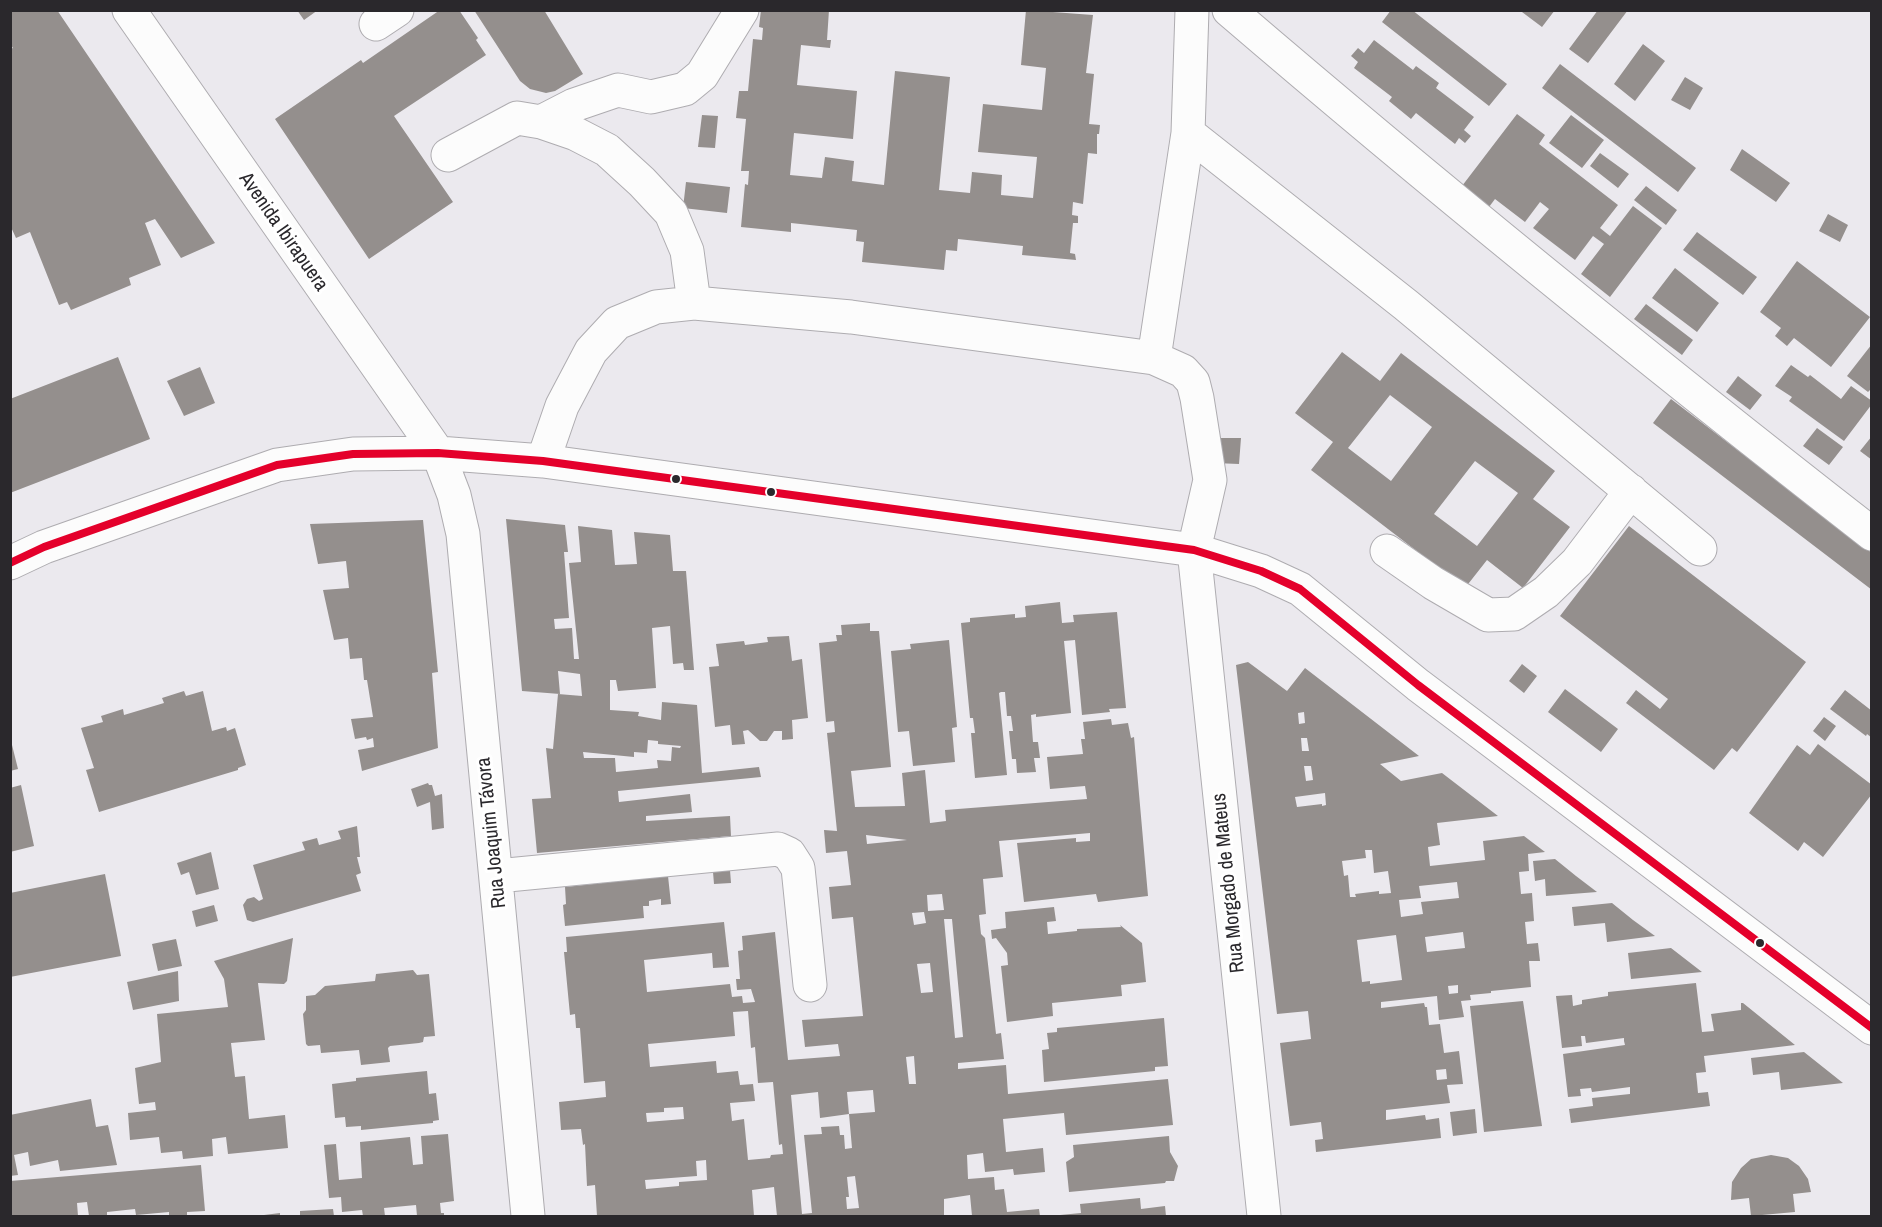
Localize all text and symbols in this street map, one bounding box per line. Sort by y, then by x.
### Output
street label: Avenida Ibirapuera [233,168,333,296]
unlabelled marker [670,473,682,485]
unlabelled marker [765,486,777,498]
street label: Rua Joaquim Távora [472,756,512,910]
street label: Rua Morgado de Mateus [1208,792,1250,974]
unlabelled marker [1754,937,1766,949]

